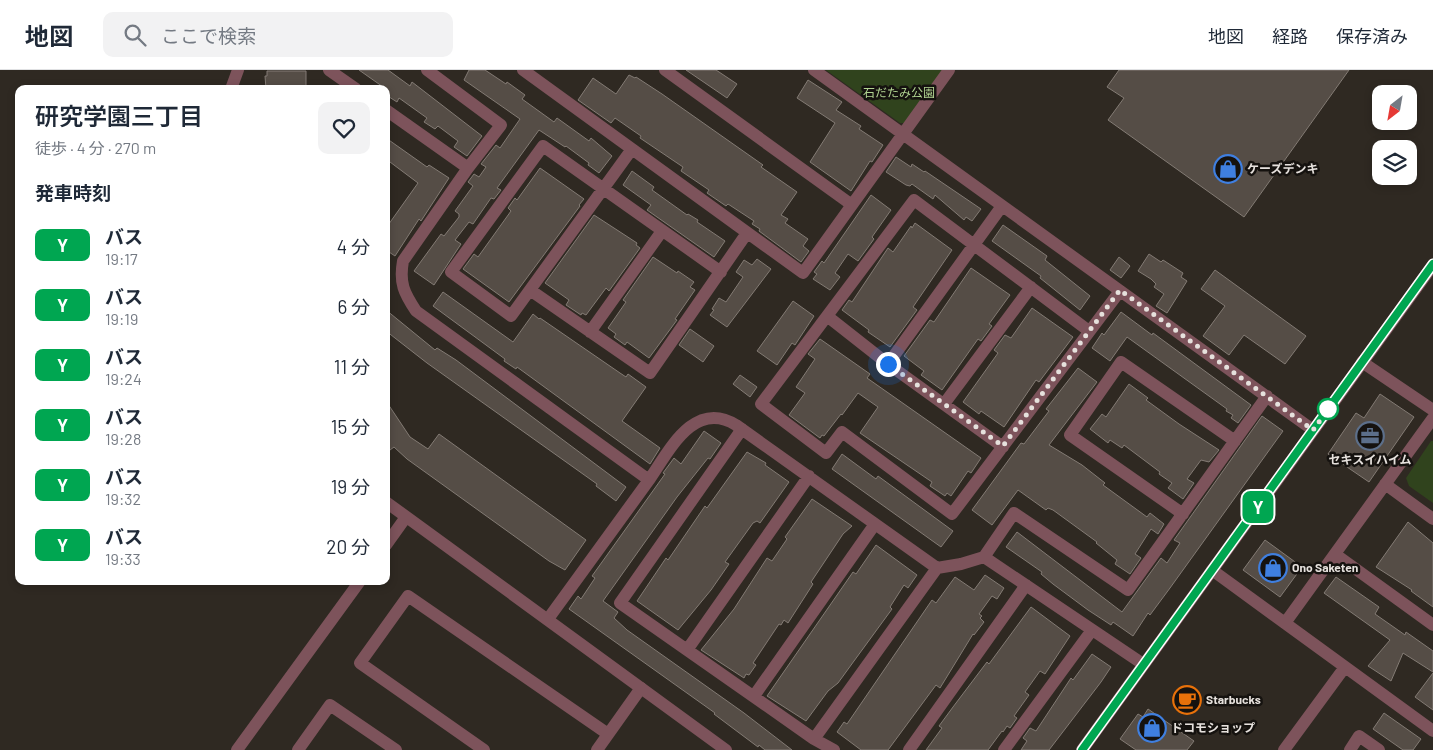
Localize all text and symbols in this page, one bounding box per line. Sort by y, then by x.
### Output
search box [103,12,453,57]
text: 地図 [25,21,73,50]
icon: search [121,21,149,49]
text: ここで検索 [161,24,256,47]
text: 地図 [1208,25,1244,47]
text: 経路 [1272,25,1308,47]
text: 保存済み [1336,25,1408,47]
park label: 石だたみ公園 [863,85,935,99]
north arrow [1372,85,1418,130]
map controls [1372,85,1417,185]
text: 研究学園三丁目 [35,101,203,130]
button: heart [318,102,370,154]
text: 徒歩 · 4 分 · 270 m [35,138,156,157]
button: layers [1372,140,1417,185]
shop icon: ケーズデンキ [1213,154,1243,184]
place label: ケーズデンキ [1247,161,1318,175]
text: 発車時刻 [35,181,111,204]
text: バス [105,225,143,248]
text: Y [57,234,68,256]
text: 4 分 [337,235,370,258]
text: 19:17 [105,249,138,268]
text: バス [105,285,143,308]
text: Y [57,294,68,316]
text: 6 分 [337,295,370,318]
text: 19:19 [105,309,138,328]
text: バス [105,345,143,368]
your location [876,352,901,377]
text: Y [57,354,68,376]
text: 11 分 [334,355,370,378]
text: 19:24 [105,369,142,388]
unlabelled marker [1317,398,1339,420]
text: バス [105,405,143,428]
text: Y [57,414,68,436]
text: 15 分 [331,415,370,438]
office icon: セキスイハイム [1355,421,1385,451]
text: 19:28 [105,429,141,448]
place label: セキスイハイム [1329,452,1411,466]
text: バス [105,465,143,488]
text: Y [57,474,68,496]
text: 19 分 [331,475,370,498]
text: 19:32 [105,489,141,508]
line badge: Y [1242,491,1274,523]
text: Y [1252,496,1264,518]
text: バス [105,525,143,548]
text: Y [57,534,68,556]
text: 20 分 [326,535,370,558]
text: 19:33 [105,549,141,568]
shop icon: Ono Saketen [1258,553,1288,583]
place label: Ono Saketen [1292,560,1358,574]
cafe icon: Starbucks [1172,685,1202,715]
place label: Starbucks [1206,692,1261,706]
shop icon: ドコモショップ [1137,713,1167,743]
place label: ドコモショップ [1171,720,1255,734]

